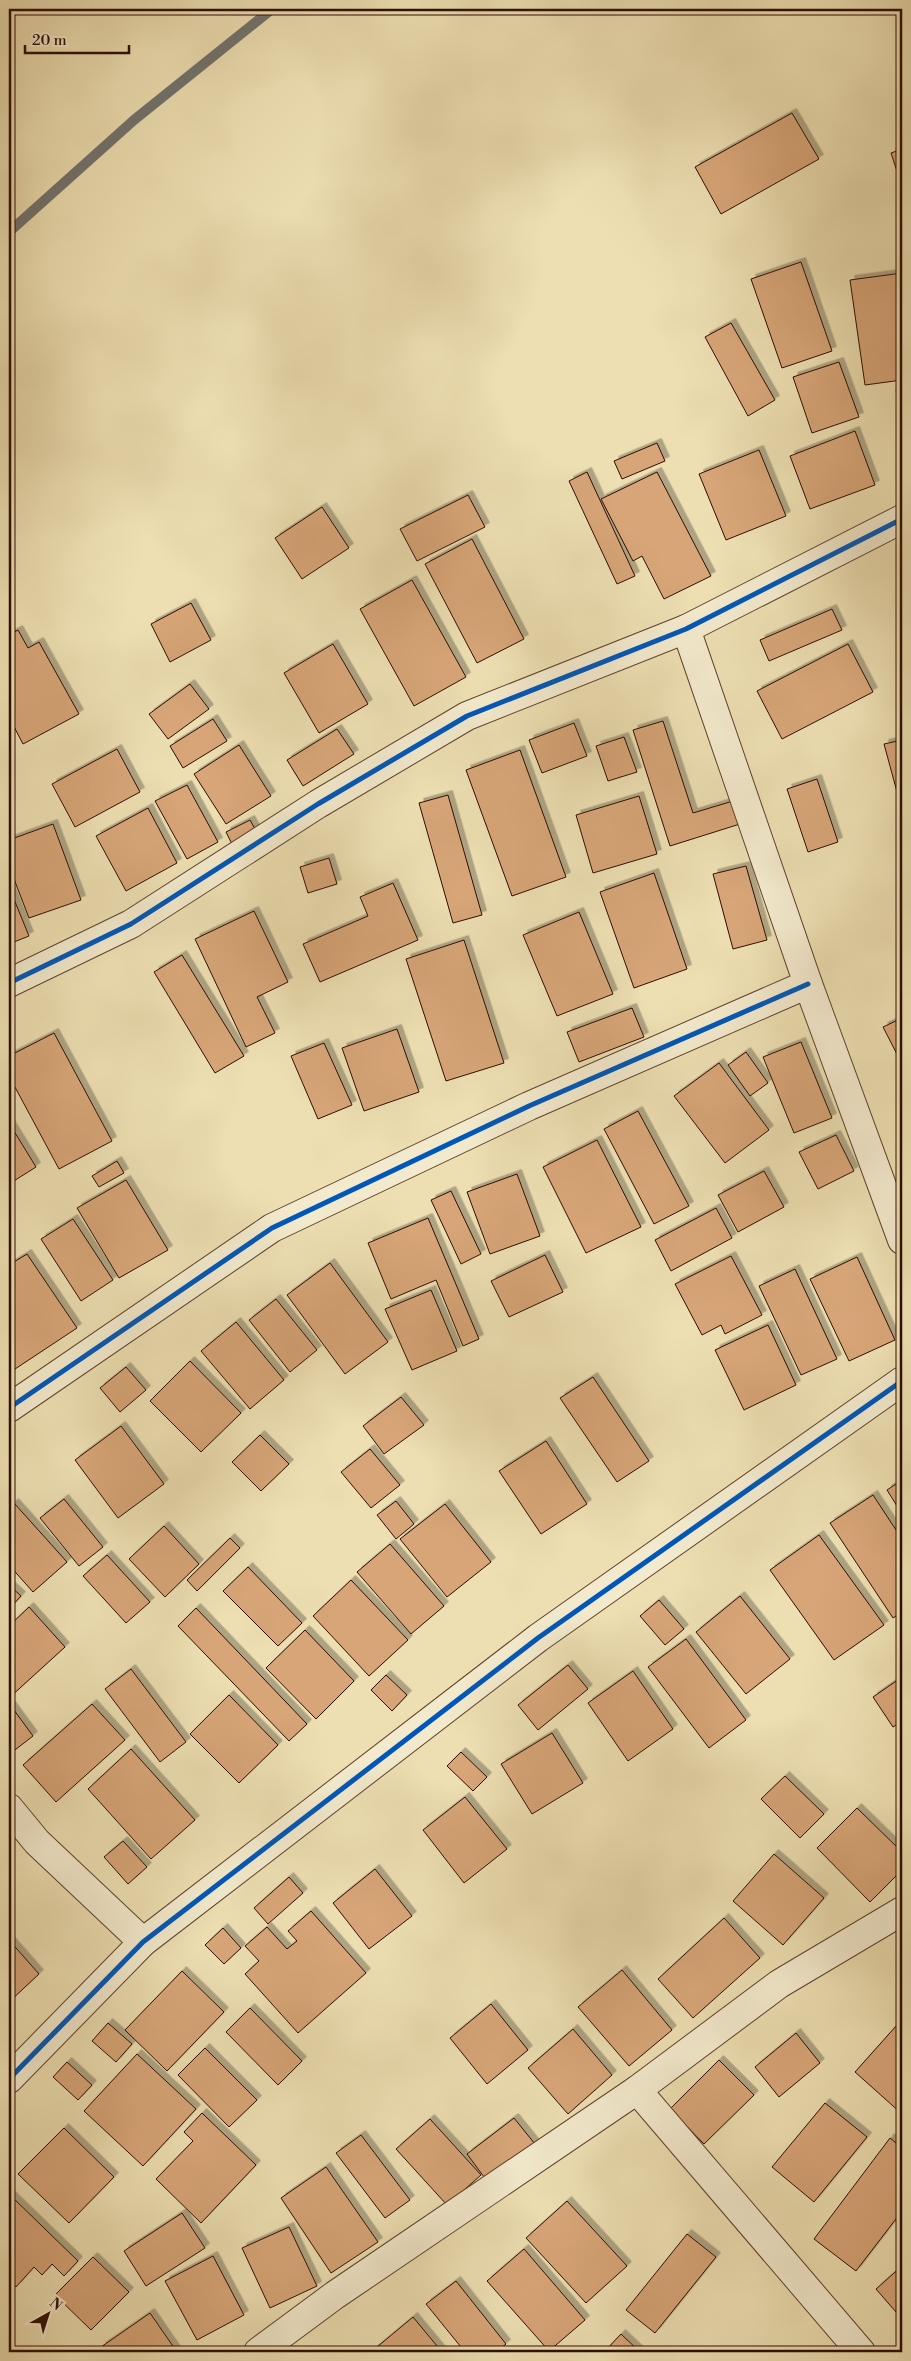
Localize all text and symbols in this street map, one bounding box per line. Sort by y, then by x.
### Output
scale bar [25,22,129,54]
text: 20 m [32,31,67,50]
north arrow [22,2288,72,2338]
text: N [46,2294,66,2315]

